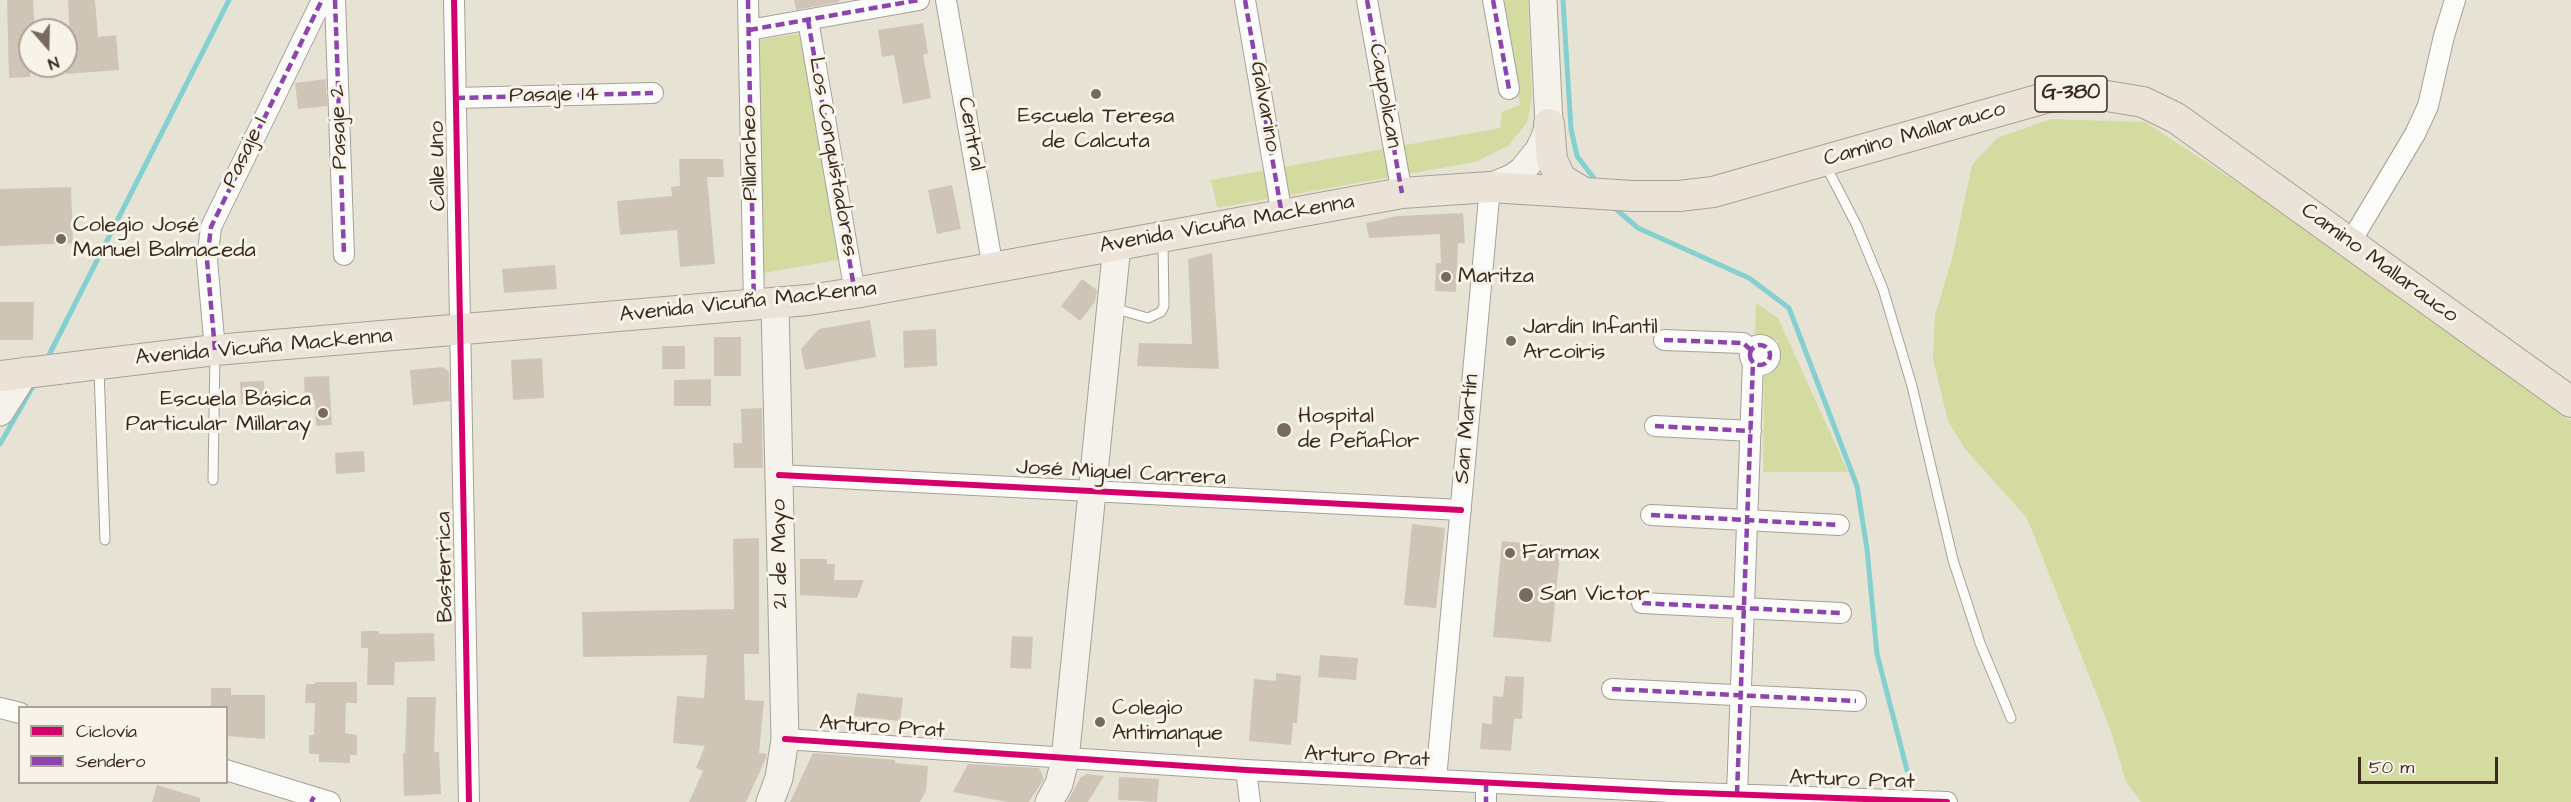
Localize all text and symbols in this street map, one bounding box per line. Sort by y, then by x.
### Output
north arrow [18,18,78,78]
street label: Caupolican [1362,42,1406,150]
text: N [45,51,62,75]
street label: Los Conquistadores [801,55,863,259]
street label: Galvarino [1243,60,1285,154]
road number: G-380 [2035,76,2107,112]
street label: Pasaje 14 [509,82,599,110]
street label: Pasaje 2 [325,84,355,170]
marker: Escuela Teresa de Calcuta [1089,87,1103,101]
street label: Central [951,95,989,173]
street label: Camino Mallarauco [1821,96,2009,174]
place label: Escuela Teresa de Calcuta [1018,104,1174,156]
street label: Pillancheo [737,105,765,201]
street label: Pasaje 1 [218,114,274,192]
street label: Calle Uno [425,121,453,211]
street label: Avenida Vicuña Mackenna [1098,190,1356,260]
street label: Camino Mallarauco [2295,198,2463,330]
place label: Colegio José Manuel Balmaceda [73,213,256,264]
marker: Colegio José Manuel Balmaceda [54,232,68,246]
place label: Maritza [1458,264,1534,290]
marker: Maritza [1439,270,1453,284]
street label: Avenida Vicuña Mackenna [618,276,878,330]
place label: Jardín Infantil Arcoiris [1523,315,1658,366]
street label: Avenida Vicuña Mackenna [134,324,394,372]
marker: Jardín Infantil Arcoiris [1504,334,1518,348]
street label: San Martín [1450,373,1486,485]
place label: Escuela Básica Particular Millaray [126,387,311,439]
place label: Hospital de Peñaflor [1298,404,1419,456]
marker: Escuela Básica Particular Millaray [316,406,330,420]
marker: Hospital de Peñaflor [1275,421,1293,439]
street label: José Miguel Carrera [1015,455,1227,493]
street label: 21 de Mayo [767,499,795,609]
street label: Basterrica [432,511,460,623]
place label: Farmax [1522,540,1599,566]
marker: Farmax [1503,546,1517,560]
place label: San Victor [1540,582,1650,608]
marker: San Victor [1517,586,1535,604]
place label: Colegio Antimanque [1112,696,1223,748]
legend [18,706,228,784]
street label: Arturo Prat [818,710,946,746]
marker: Colegio Antimanque [1093,715,1107,729]
text: Ciclovía [76,719,137,744]
street label: Arturo Prat [1303,742,1431,774]
scale bar [2361,745,2500,783]
text: Sendero [76,749,145,774]
text: 50 m [2369,755,2414,780]
street label: Arturo Prat [1789,766,1915,796]

